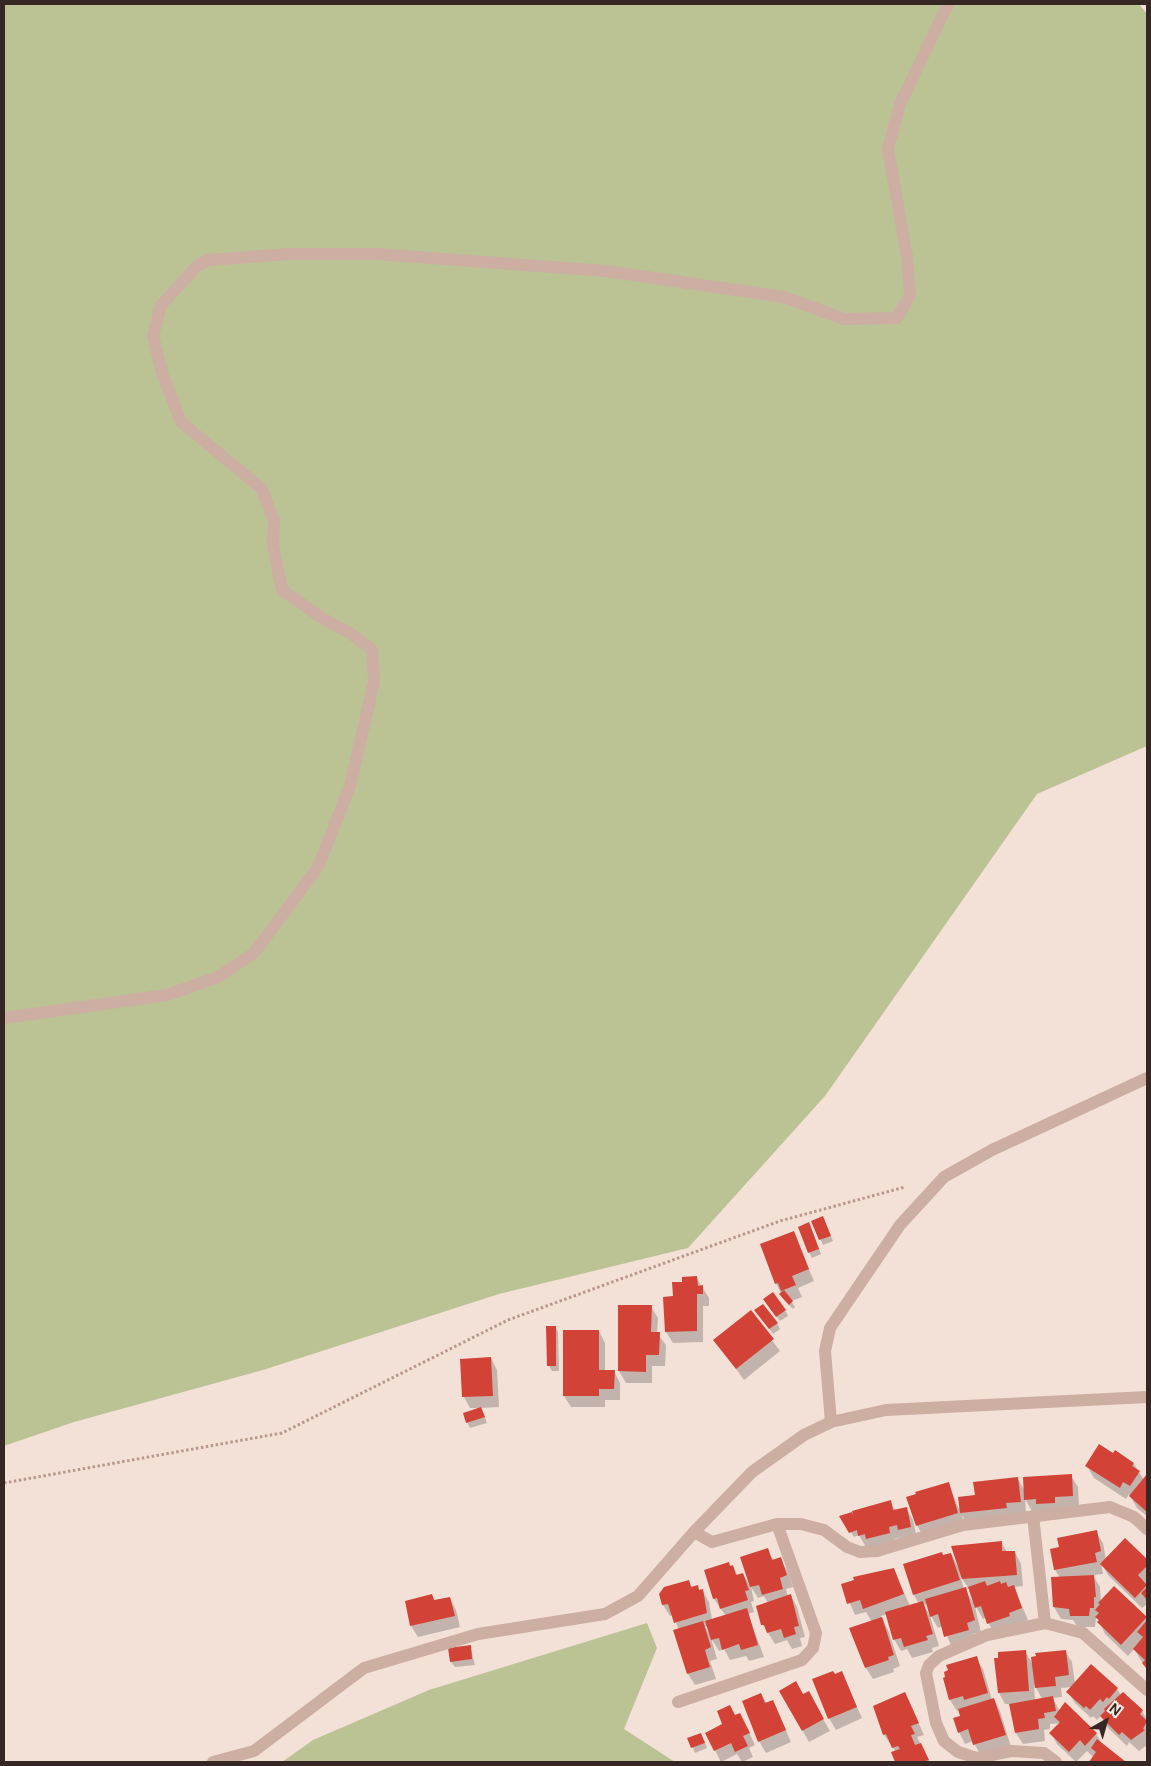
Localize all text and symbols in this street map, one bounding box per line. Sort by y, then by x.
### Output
north arrow [1081,1696,1131,1746]
text: N [1106,1699,1125,1719]

